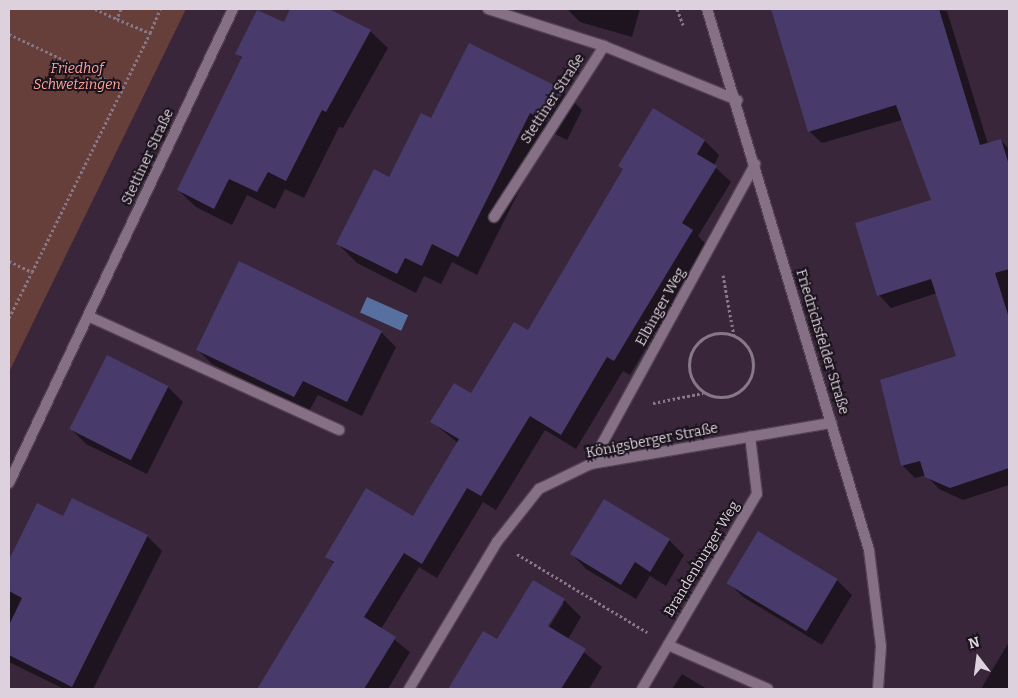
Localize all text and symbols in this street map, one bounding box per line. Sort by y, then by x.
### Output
street label: Stettiner Straße [518,51,588,147]
park label: Friedhof Schwetzingen [33,61,121,94]
street label: Stettiner Straße [118,106,178,208]
street label: Elbinger Weg [633,265,689,349]
street label: Friedrichsfelder Straße [792,267,852,417]
street label: Königsberger Straße [585,420,719,462]
street label: Brandenburger Weg [661,498,743,620]
north arrow [953,633,1003,683]
text: N [967,633,981,653]

